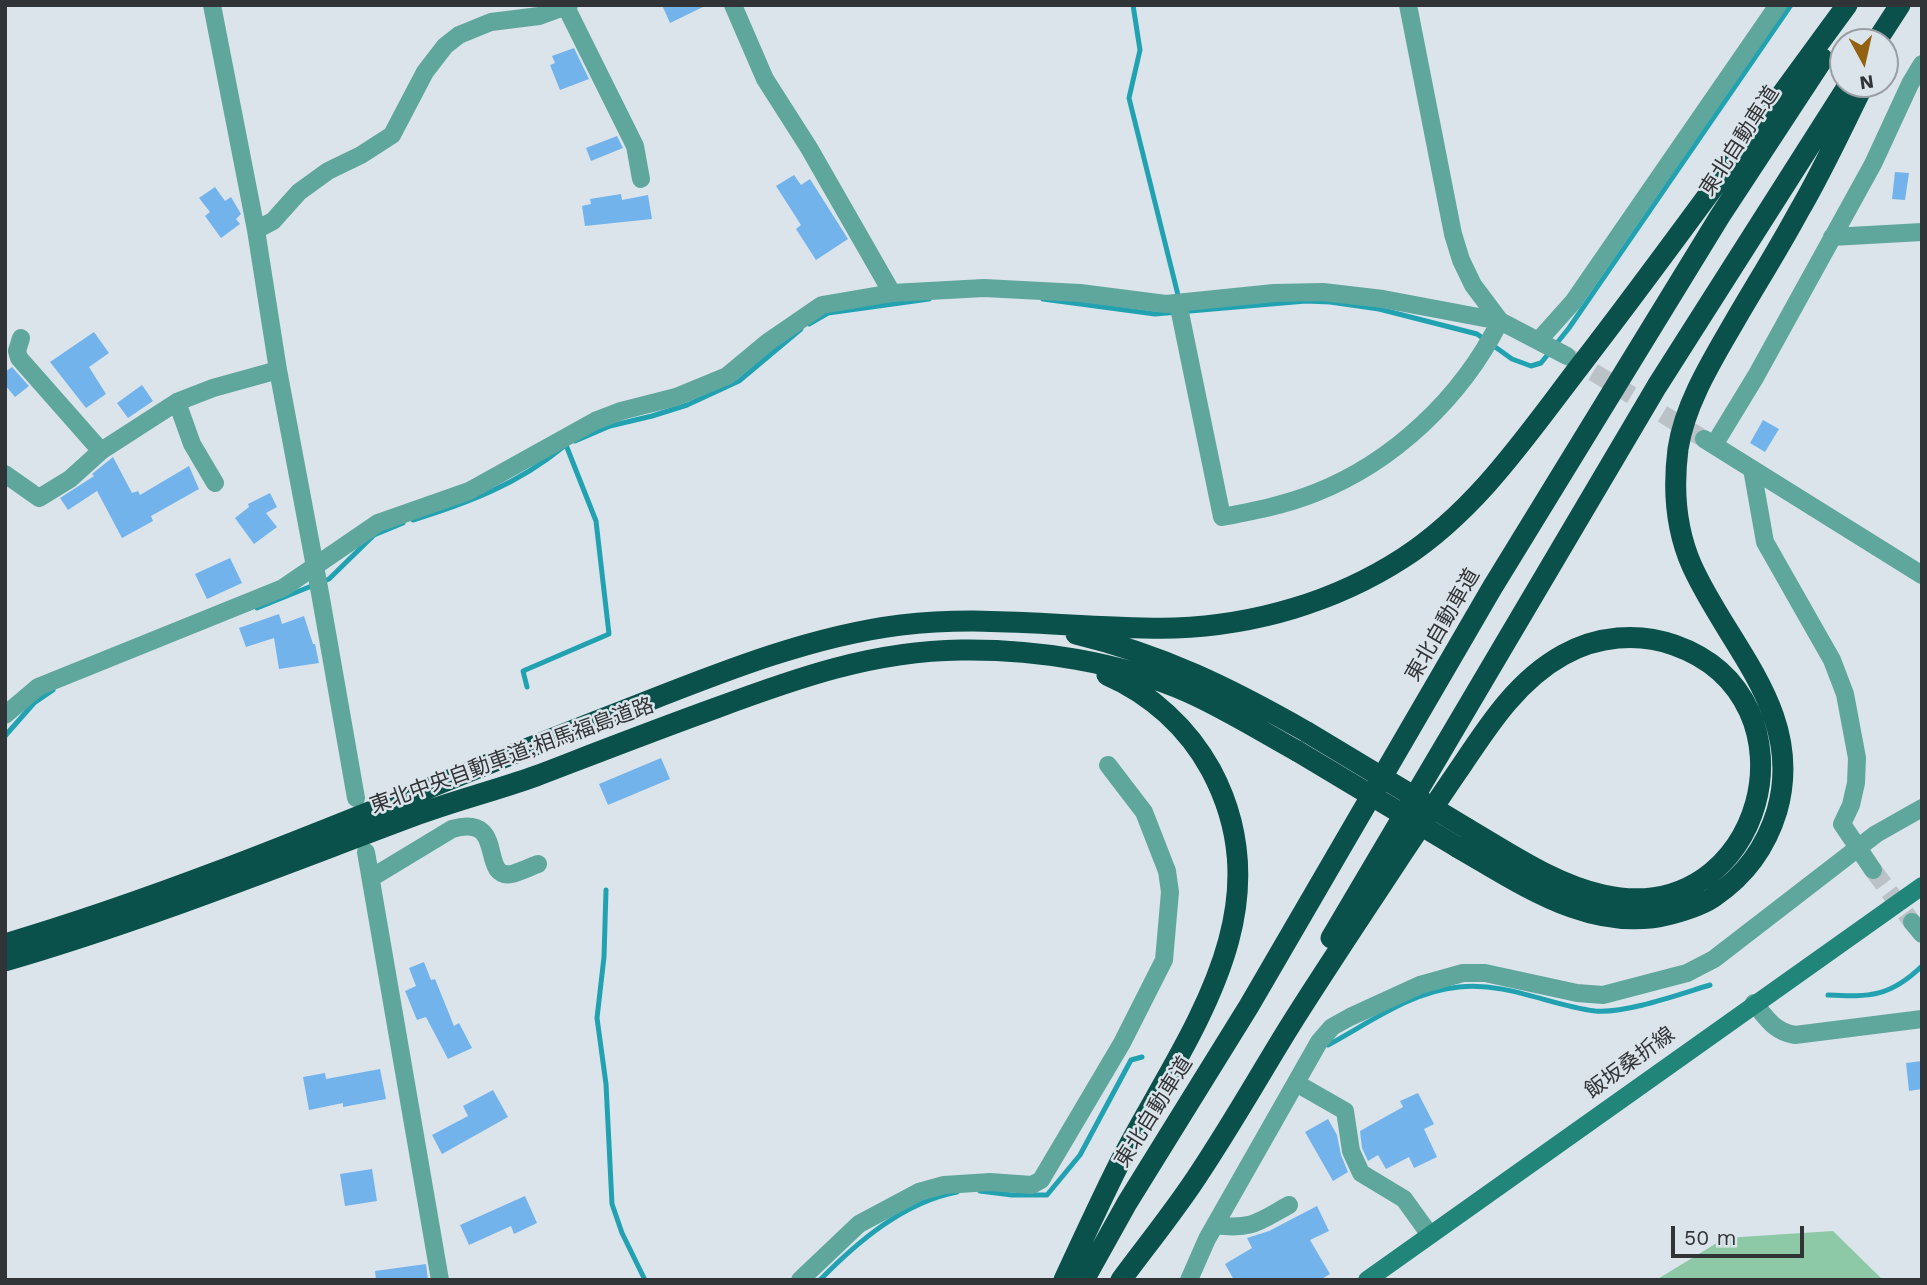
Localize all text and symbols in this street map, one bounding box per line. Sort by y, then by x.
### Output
north arrow [1829,28,1899,98]
text: N [1858,70,1875,95]
street label: 東北自動車道 [1695,81,1785,201]
street label: 東北自動車道 [1401,564,1485,686]
street label: 東北中央自動車道;相馬福島道路 [367,693,657,819]
street label: 飯坂桑折線 [1580,1022,1680,1104]
street label: 東北自動車道 [1110,1052,1198,1172]
scale bar [1675,1212,1808,1256]
text: 50 m [1684,1225,1736,1250]

